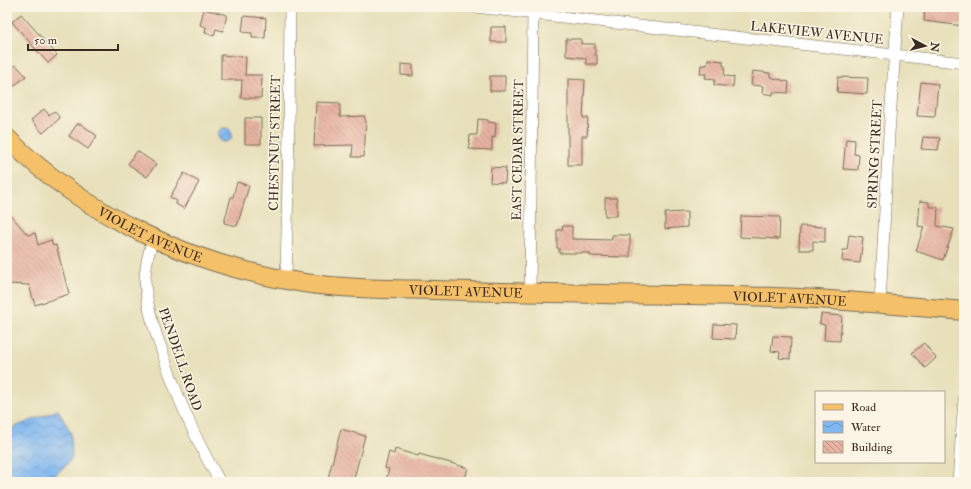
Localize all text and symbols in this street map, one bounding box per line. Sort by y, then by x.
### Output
street label: LAKEVIEW AVENUE [750,18,884,48]
scale bar [28,26,118,52]
north arrow [905,26,945,66]
text: 50 m [34,33,58,48]
text: N [927,40,942,54]
street label: CHESTNUT STREET [266,75,284,211]
street label: EAST CEDAR STREET [509,79,527,221]
street label: SPRING STREET [864,99,886,209]
street label: VIOLET AVENUE [95,204,205,266]
street label: VIOLET AVENUE [409,282,523,301]
street label: VIOLET AVENUE [733,289,847,310]
street label: PENDELL ROAD [155,306,205,413]
legend [815,391,945,463]
text: Road [851,400,876,415]
text: Water [850,420,881,435]
text: Building [851,440,894,455]

